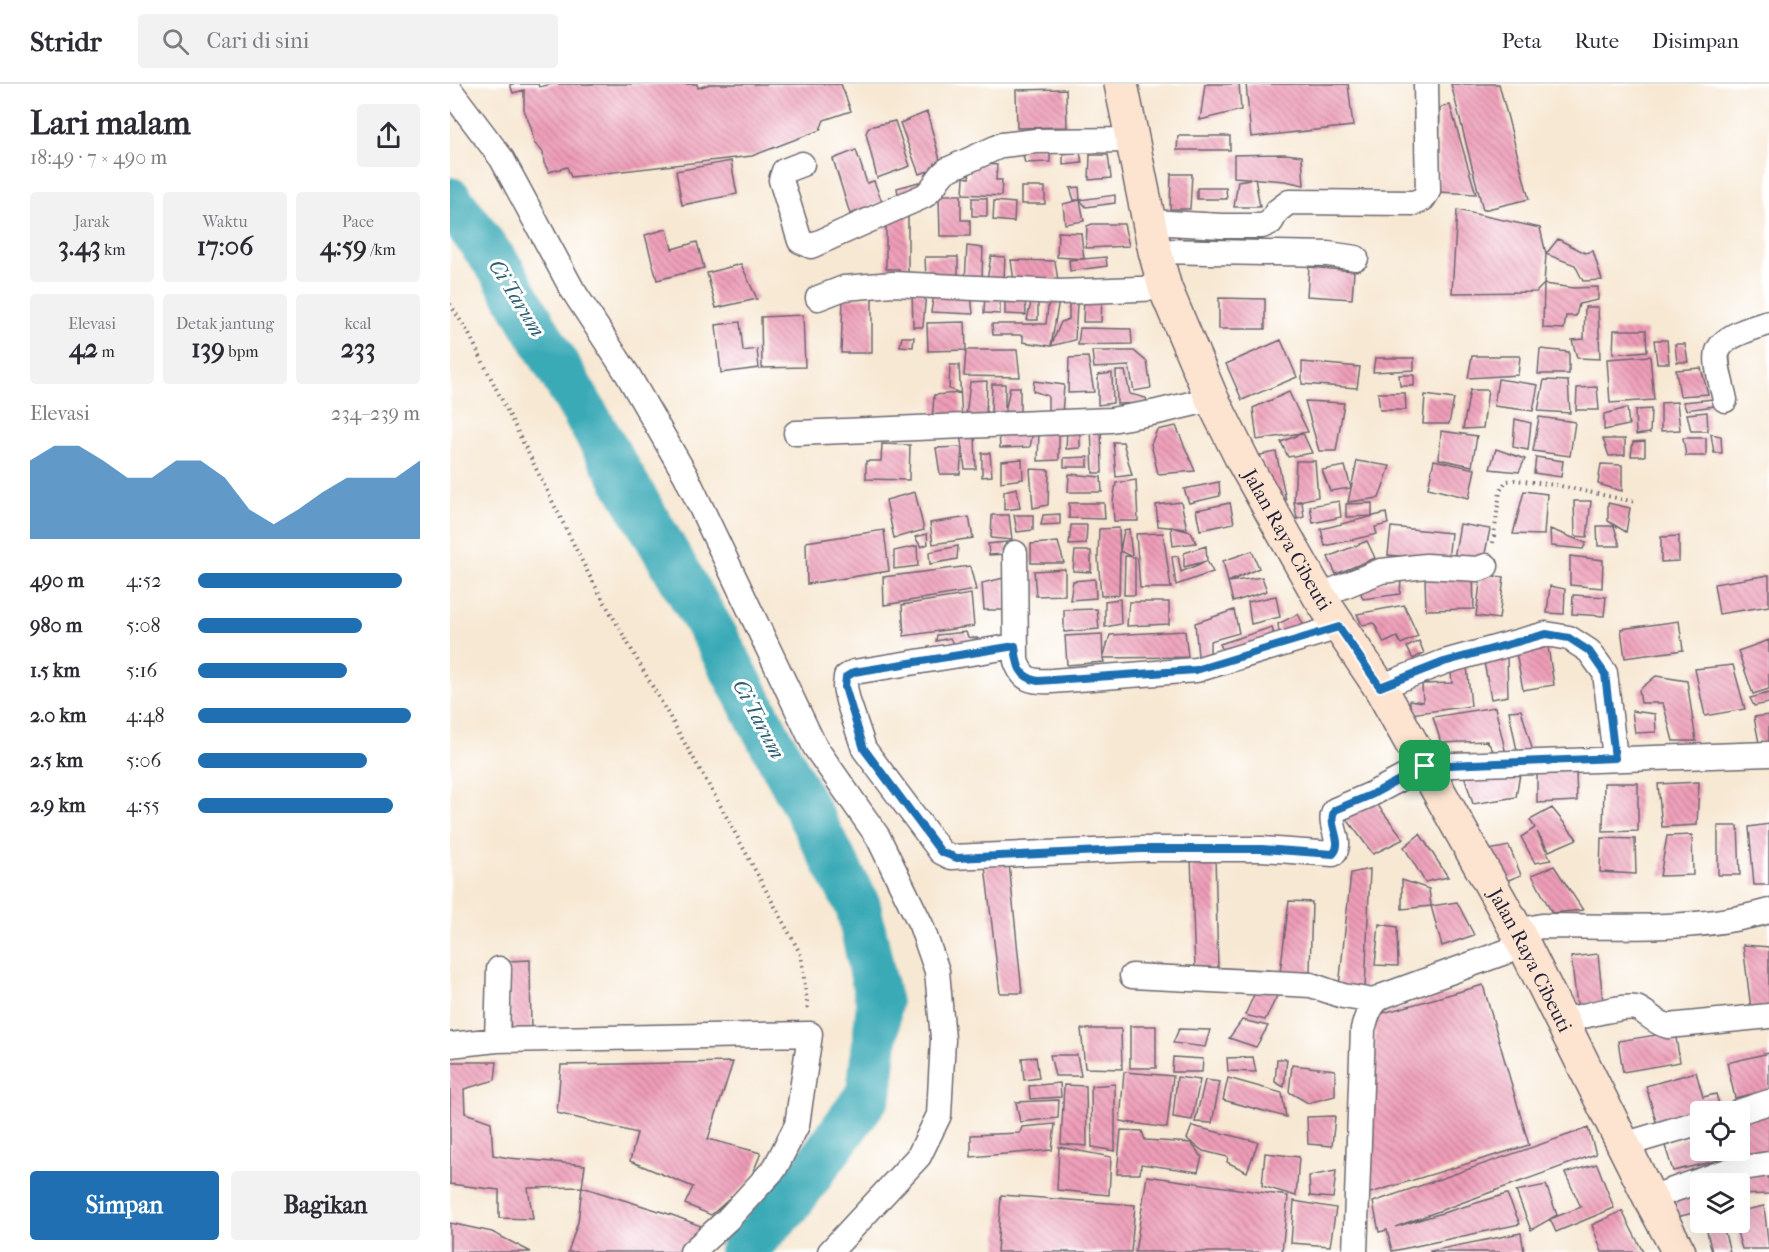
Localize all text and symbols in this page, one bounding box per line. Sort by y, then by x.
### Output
search box [138,14,558,68]
text: Stridr [30,25,102,58]
icon: search [159,25,192,58]
text: Cari di sini [207,28,309,54]
text: Peta [1502,29,1541,53]
text: Rute [1574,29,1619,53]
text: Disimpan [1652,29,1739,53]
text: Lari malam [30,104,191,143]
button: share [357,104,420,167]
text: 18:49 · 7 × 490 m [30,146,167,169]
text: Jarak [74,212,110,231]
text: Waktu [202,212,248,231]
text: Pace [342,212,374,231]
text: 3.43 [58,231,101,262]
text: 17:06 [197,231,253,262]
text: 4:59 [320,231,367,262]
text: km [101,240,126,259]
text: /km [367,240,396,259]
water label: Ci Tarum [484,255,550,341]
text: Elevasi [68,314,116,333]
text: Detak jantung [176,314,274,333]
text: kcal [345,314,371,333]
text: 42 [69,333,98,364]
text: 139 [191,333,225,364]
text: 233 [341,333,375,364]
text: m [98,342,115,361]
text: bpm [225,342,259,361]
text: Elevasi [30,402,90,425]
text: 234–239 m [331,402,420,425]
street label: Jalan Raya Cibeuti [1237,463,1337,615]
text: 490 m [30,569,84,592]
text: 4:52 [126,569,162,592]
text: 980 m [30,614,83,637]
text: 5:08 [126,614,161,637]
text: 1.5 km [30,659,80,682]
text: 5:16 [126,659,157,682]
water label: Ci Tarum [728,675,790,763]
text: 2.0 km [30,704,86,727]
text: 4:48 [126,704,165,727]
pin [1399,740,1450,791]
text: 2.5 km [30,749,83,772]
text: 5:06 [126,749,161,772]
icon: arrive [1408,749,1441,782]
text: 2.9 km [30,794,86,817]
text: 4:55 [126,794,160,817]
street label: Jalan Raya Cibeuti [1483,882,1577,1036]
map controls [1690,1101,1750,1233]
button: locate [1690,1101,1750,1161]
button: Simpan [30,1171,219,1240]
button: Bagikan [231,1171,420,1240]
button: layers [1690,1173,1750,1233]

